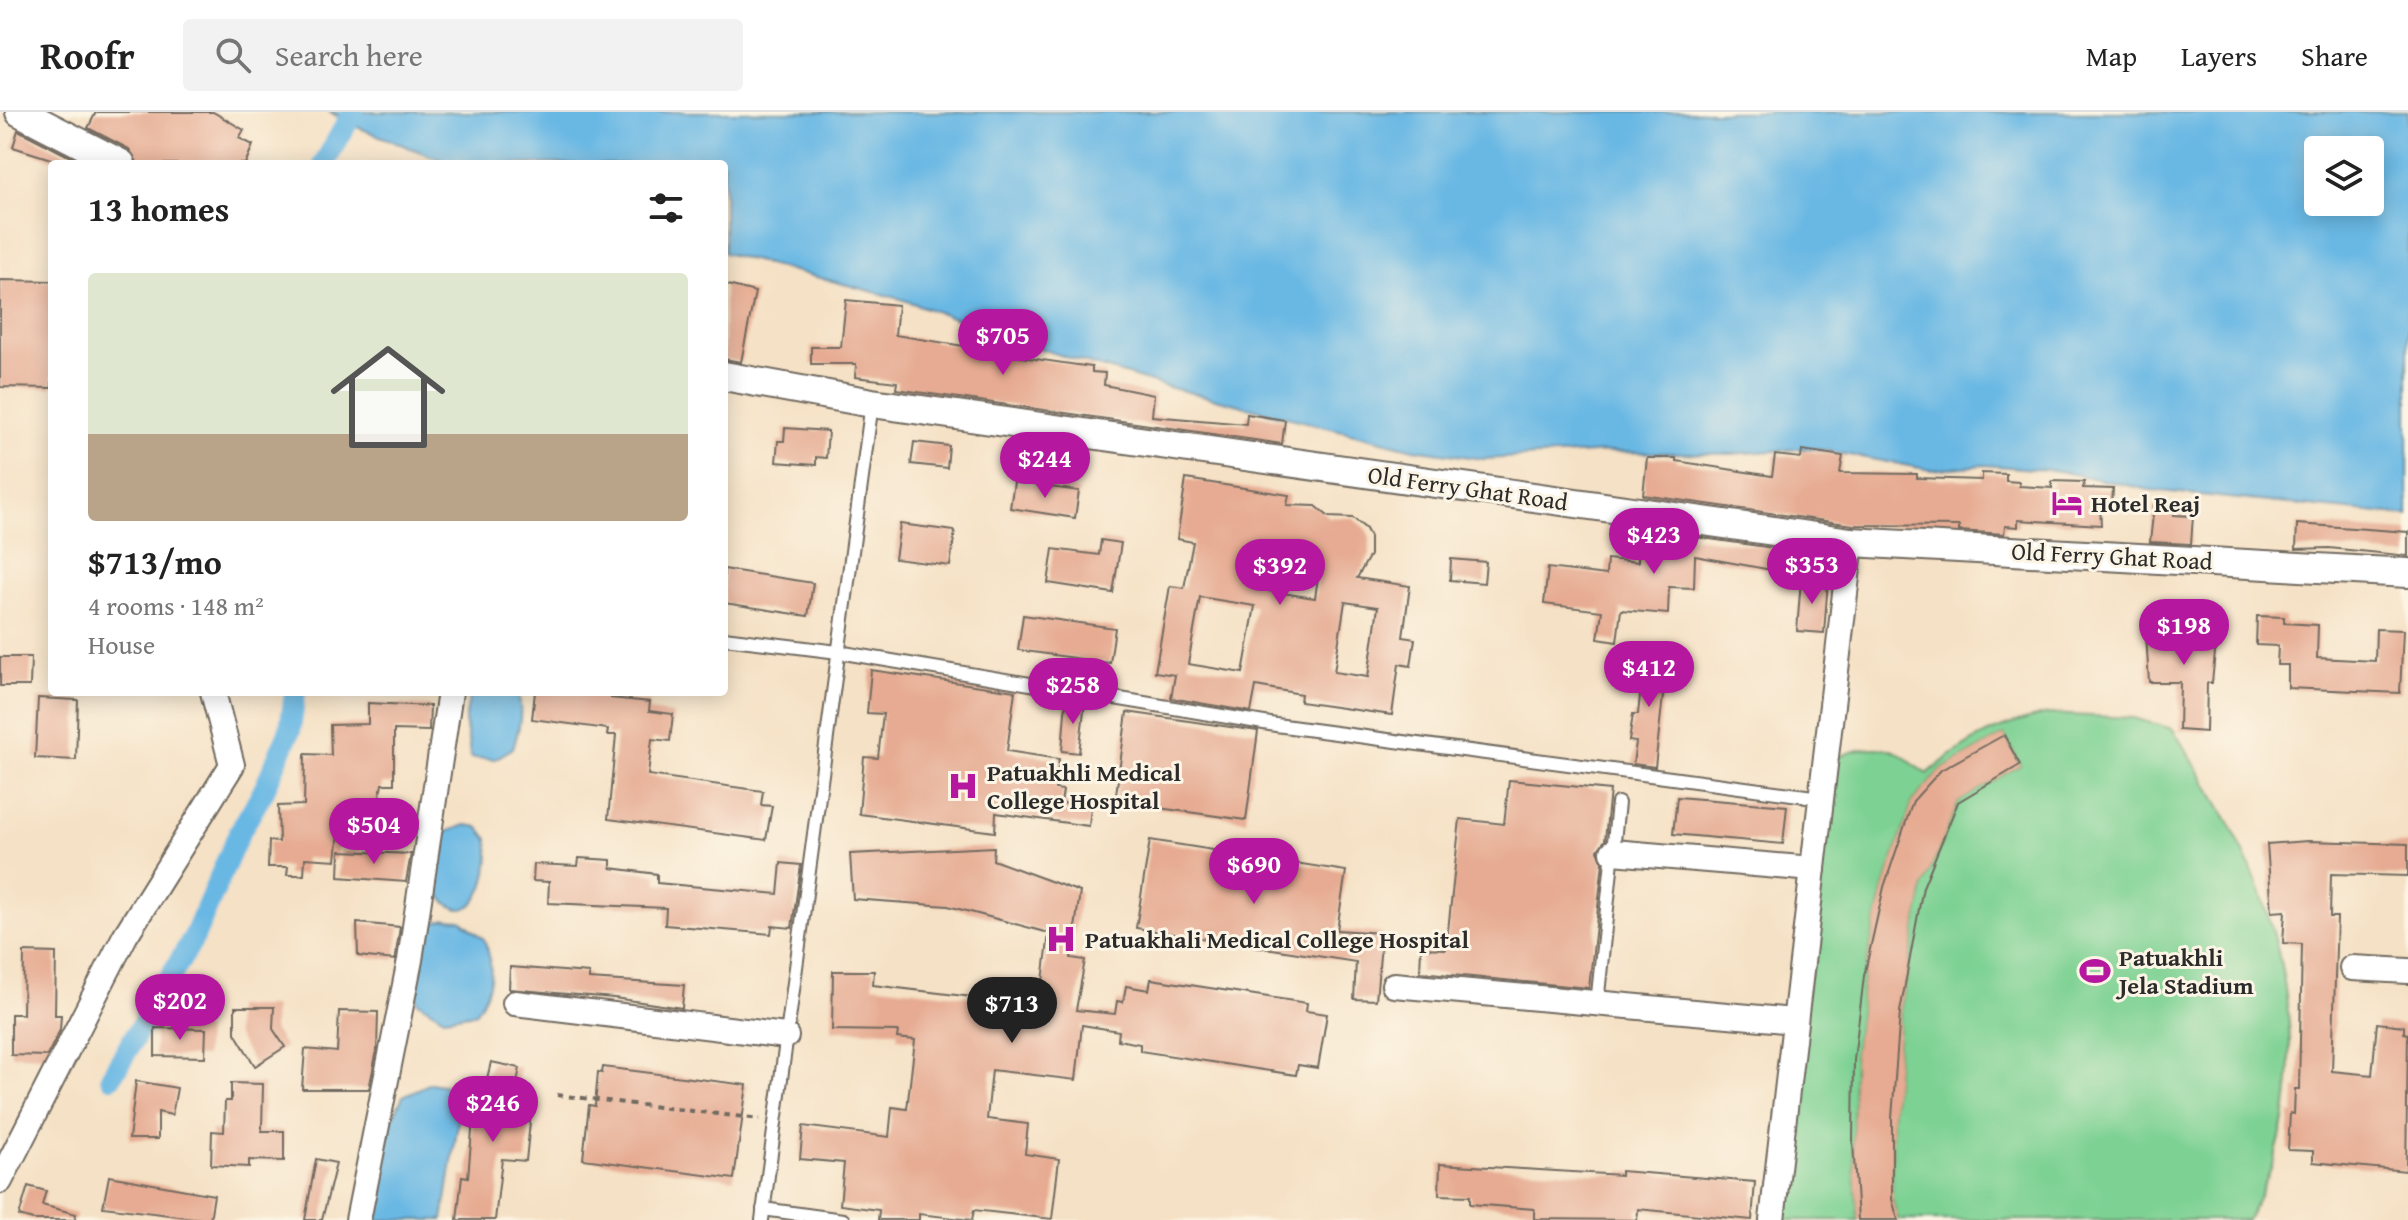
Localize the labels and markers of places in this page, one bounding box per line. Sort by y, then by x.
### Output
pin: $705 [956,309,1050,377]
pin: $244 [998,432,1092,500]
hotel icon: Hotel Reaj [2050,486,2084,520]
place label: Hotel Reaj [2091,486,2200,521]
pin: $423 [1607,508,1701,576]
pin: $353 [1765,538,1859,606]
pin: $392 [1233,539,1327,607]
pin: $198 [2137,599,2231,667]
pin: $412 [1602,641,1696,709]
pin: $258 [1026,658,1120,726]
place label: Patuakhli Medical College Hospital [987,755,1181,818]
hospital icon: Patuakhli Medical College Hospital [946,769,980,803]
pin: $504 [327,798,421,866]
pin: $690 [1207,838,1301,906]
hospital icon: Patuakhali Medical College Hospital [1044,922,1078,956]
place label: Patuakhali Medical College Hospital [1085,922,1469,957]
place label: Patuakhli Jela Stadium [2115,940,2254,1003]
sports icon: Patuakhli Jela Stadium [2078,954,2112,988]
pin: $202 [133,974,227,1042]
pin: $713 [965,977,1059,1045]
pin: $246 [446,1076,540,1144]

